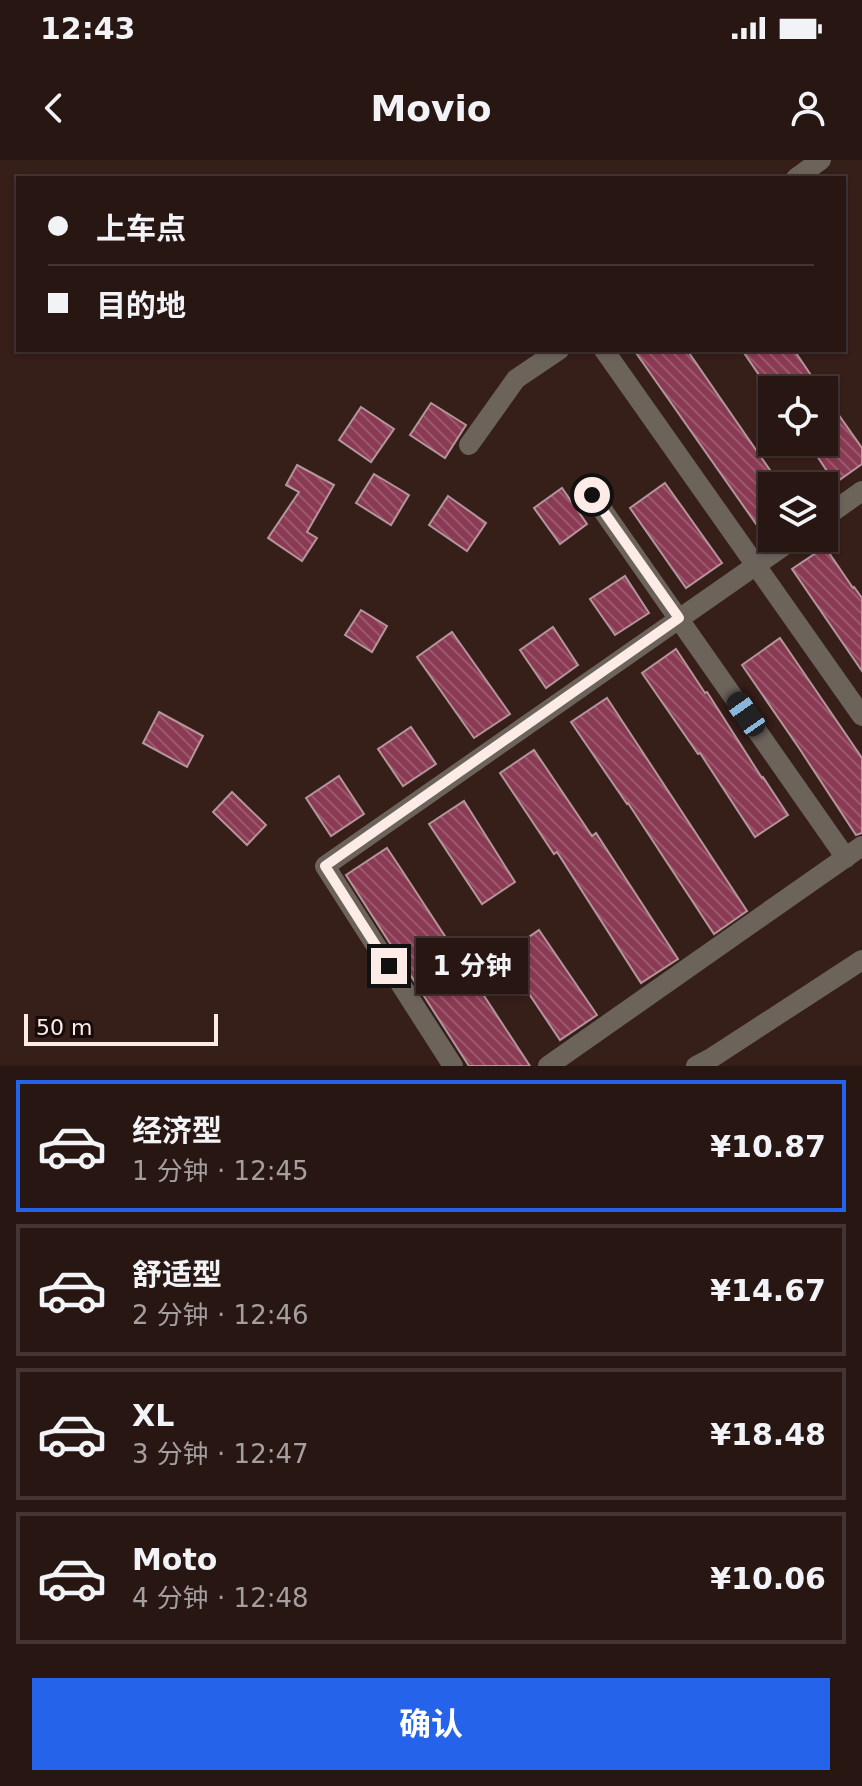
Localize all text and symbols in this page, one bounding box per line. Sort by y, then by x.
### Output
text: 12:43 [40,11,136,46]
icon: back [32,86,76,130]
icon: person [786,86,830,130]
text: Movio [370,88,492,129]
text: 上车点 [96,211,186,246]
text: 目的地 [96,288,186,323]
map controls [758,376,838,552]
button: locate [758,376,838,456]
button: layers [758,472,838,552]
route start [574,477,610,513]
car [722,687,770,741]
callout: 1 分钟 [417,938,529,994]
route end [371,948,407,984]
text: 1 分钟 [432,951,512,981]
scale bar [24,1010,218,1046]
text: 50 m [36,1015,92,1040]
icon: car [36,1110,108,1182]
text: 经济型 [132,1113,222,1148]
text: ¥10.87 [710,1129,826,1164]
text: 1 分钟 · 12:45 [132,1156,309,1186]
icon: car [36,1254,108,1326]
text: 舒适型 [132,1257,222,1292]
text: ¥14.67 [710,1273,826,1308]
text: 2 分钟 · 12:46 [132,1300,309,1330]
icon: car [36,1398,108,1470]
text: XL [132,1398,174,1433]
text: ¥18.48 [710,1417,826,1452]
text: 3 分钟 · 12:47 [132,1439,309,1469]
icon: car [36,1542,108,1614]
text: Moto [132,1542,217,1577]
text: ¥10.06 [710,1561,826,1596]
text: 4 分钟 · 12:48 [132,1583,309,1613]
button: 确认 [32,1678,830,1770]

